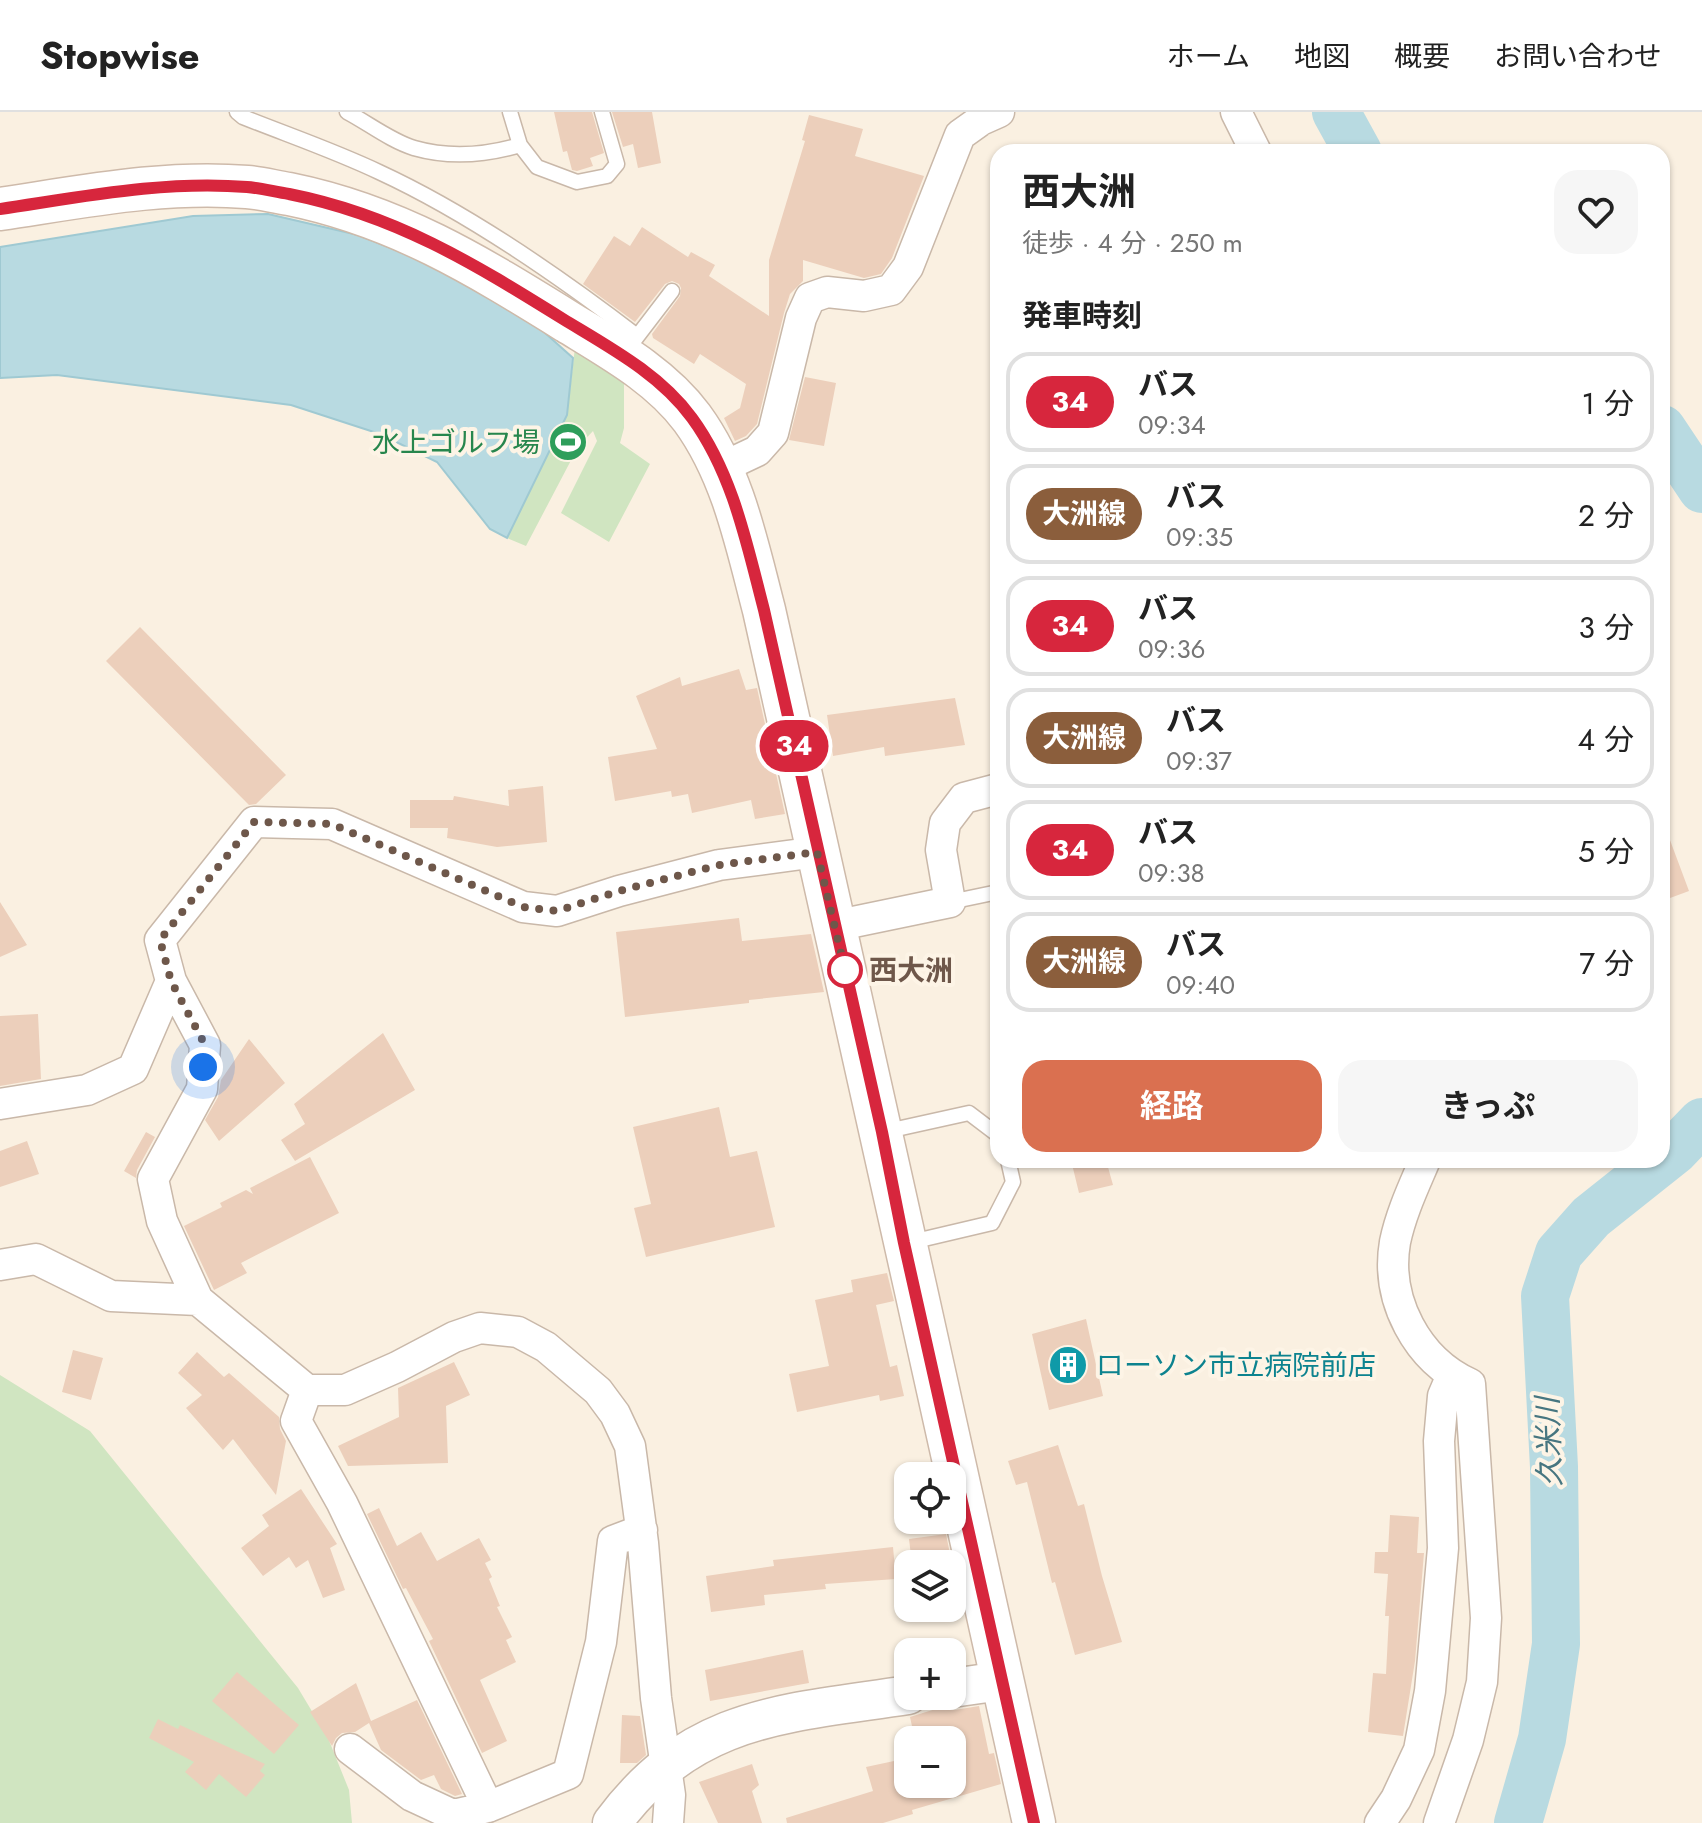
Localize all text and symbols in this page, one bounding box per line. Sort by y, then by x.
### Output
text: Stopwise [40,28,200,83]
text: ホーム [1167,36,1250,77]
text: 地図 [1294,36,1350,77]
text: 概要 [1394,36,1450,77]
text: お問い合わせ [1494,36,1662,77]
text: 西大洲 [1022,164,1136,219]
button: heart [1554,170,1638,254]
text: 徒歩 · 4 分 · 250 m [1022,224,1243,262]
text: 発車時刻 [1022,294,1142,337]
text: バス [1138,363,1198,406]
text: 34 [1052,381,1088,422]
text: 1 分 [1582,382,1634,425]
text: 09:34 [1138,406,1206,444]
sports icon: 水上ゴルフ場 [547,421,589,463]
place label: 水上ゴルフ場 [372,422,540,463]
text: バス [1166,475,1226,518]
text: 大洲線 [1042,493,1126,534]
text: 2 分 [1578,494,1634,537]
text: 09:35 [1166,518,1233,556]
text: バス [1138,587,1198,630]
text: 34 [1052,605,1088,646]
text: 3 分 [1579,606,1634,649]
text: 09:36 [1138,630,1206,668]
text: バス [1166,699,1226,742]
text: 大洲線 [1042,717,1126,758]
text: 4 分 [1578,718,1634,761]
line badge: 34 [758,720,830,772]
text: 34 [776,725,812,766]
text: 09:37 [1166,742,1232,780]
text: バス [1138,811,1198,854]
text: 34 [1052,829,1088,870]
text: 5 分 [1578,830,1634,873]
text: 09:38 [1138,854,1205,892]
text: バス [1166,923,1226,966]
text: 大洲線 [1042,941,1126,982]
text: 7 分 [1579,942,1634,985]
place label: 西大洲 [869,950,953,991]
marker: 西大洲 [828,953,862,987]
text: 09:40 [1166,966,1235,1004]
your location [183,1047,223,1087]
button: 経路 [1022,1060,1322,1152]
button: きっぷ [1338,1060,1638,1152]
building icon: ローソン市立病院前店 [1047,1344,1089,1386]
place label: ローソン市立病院前店 [1096,1345,1376,1386]
water label: 久米川 [1525,1393,1572,1488]
map controls [894,1462,966,1798]
button: locate [894,1462,966,1534]
button: layers [894,1550,966,1622]
button: + [894,1638,966,1710]
button: − [894,1726,966,1798]

